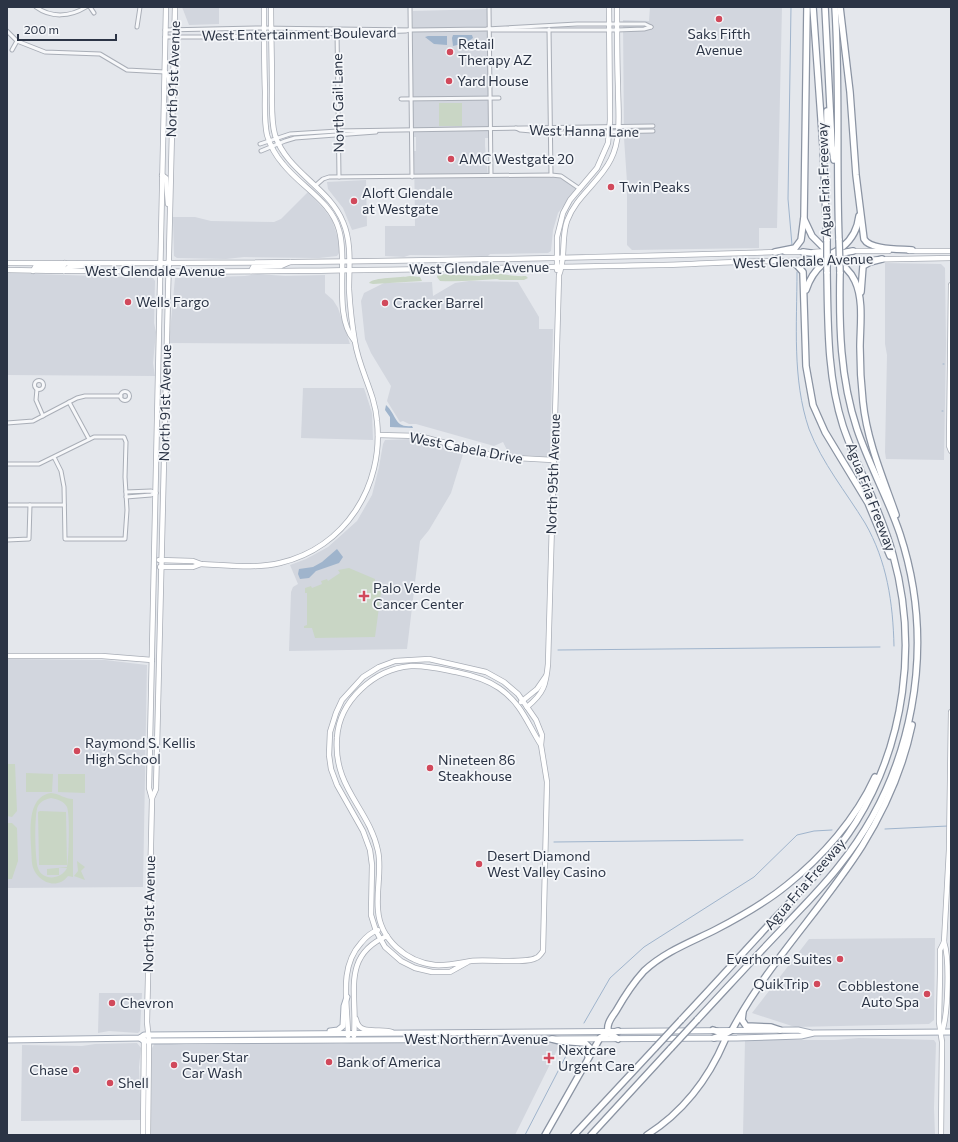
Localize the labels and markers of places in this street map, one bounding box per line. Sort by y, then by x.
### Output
marker: Saks Fifth Avenue [714,14,724,24]
place label: Saks Fifth Avenue [687,25,751,58]
place label: Retail Therapy AZ [458,35,532,68]
marker: Retail Therapy AZ [445,47,455,57]
place label: Yard House [457,72,529,89]
marker: Yard House [444,76,454,86]
place label: AMC Westgate 20 [459,150,574,167]
marker: AMC Westgate 20 [446,154,456,164]
place label: Twin Peaks [619,178,690,195]
marker: Twin Peaks [606,182,616,192]
place label: Aloft Glendale at Westgate [362,184,453,217]
marker: Aloft Glendale at Westgate [349,196,359,206]
place label: Wells Fargo [136,293,209,310]
place label: Cracker Barrel [393,294,483,311]
marker: Wells Fargo [123,297,133,307]
marker: Cracker Barrel [380,298,390,308]
place label: Palo Verde Cancer Center [373,579,465,612]
marker: Palo Verde Cancer Center [358,590,370,602]
place label: Raymond S. Kellis High School [85,734,196,767]
marker: Raymond S. Kellis High School [72,746,82,756]
place label: Nineteen 86 Steakhouse [438,751,516,784]
marker: Nineteen 86 Steakhouse [425,763,435,773]
place label: Desert Diamond West Valley Casino [487,847,606,880]
marker: Desert Diamond West Valley Casino [474,859,484,869]
place label: Everhome Suites [726,950,832,967]
marker: Everhome Suites [835,954,845,964]
place label: QuikTrip [753,975,809,992]
place label: Cobblestone Auto Spa [838,977,919,1010]
marker: QuikTrip [812,979,822,989]
marker: Cobblestone Auto Spa [922,989,932,999]
place label: Chevron [120,994,174,1011]
marker: Chevron [107,998,117,1008]
place label: Nextcare Urgent Care [558,1041,635,1074]
place label: Super Star Car Wash [182,1048,249,1081]
marker: Nextcare Urgent Care [543,1052,555,1064]
place label: Bank of America [337,1053,441,1070]
marker: Bank of America [324,1057,334,1067]
marker: Super Star Car Wash [169,1060,179,1070]
place label: Chase [29,1061,68,1078]
marker: Chase [71,1065,81,1075]
place label: Shell [118,1074,149,1091]
marker: Shell [105,1078,115,1088]

